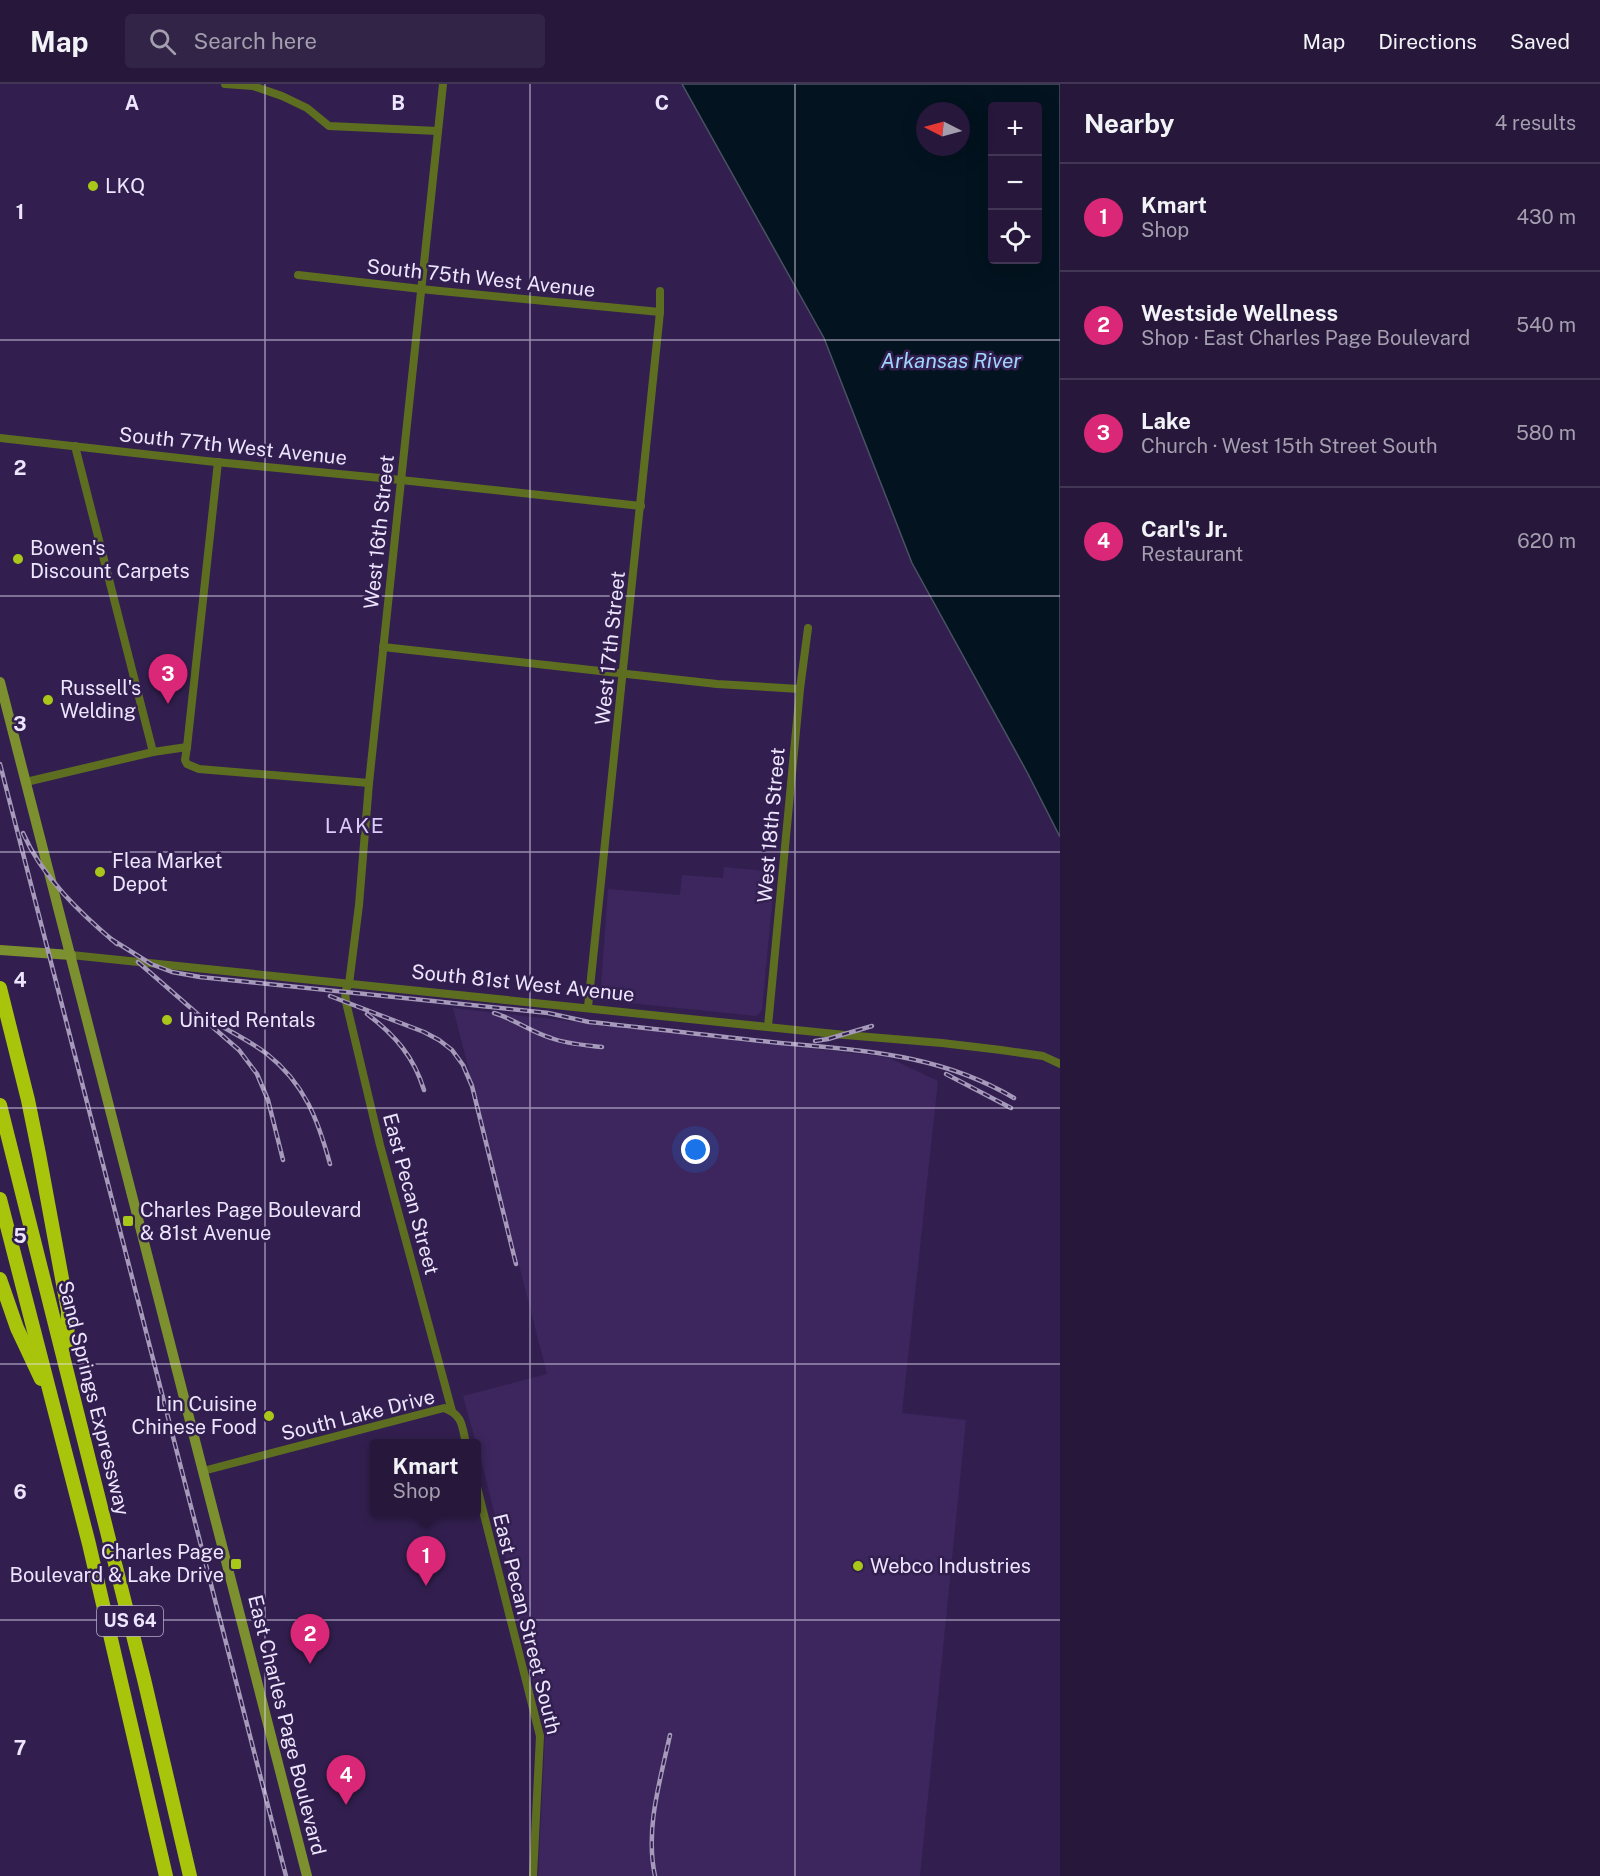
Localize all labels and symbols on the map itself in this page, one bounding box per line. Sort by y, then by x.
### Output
text: A [125,91,139,115]
text: B [391,91,405,115]
text: C [655,91,669,115]
north arrow [916,102,970,156]
place label: LKQ [105,174,145,198]
marker: LKQ [86,179,100,193]
text: 1 [16,200,24,224]
street label: South 75th West Avenue [366,254,596,302]
water label: Arkansas River [881,348,1022,373]
street label: South 77th West Avenue [118,422,348,470]
street label: West 16th Street [359,454,399,610]
text: 2 [14,456,26,480]
place label: Bowen's Discount Carpets [30,536,190,583]
marker: Bowen's Discount Carpets [11,552,25,566]
street label: West 17th Street [590,570,630,726]
pin: 3 [148,654,188,704]
place label: Russell's Welding [60,676,141,723]
marker: Russell's Welding [41,693,55,707]
text: 3 [13,712,27,736]
street label: West 18th Street [752,746,790,904]
district label: LAKE [325,813,385,838]
place label: Flea Market Depot [112,849,223,896]
marker: Flea Market Depot [93,865,107,879]
street label: South 81st West Avenue [410,959,636,1007]
text: 4 [13,968,27,992]
place label: United Rentals [179,1008,315,1032]
marker: United Rentals [160,1013,174,1027]
street label: East Pecan Street [378,1111,444,1277]
your location [681,1135,710,1164]
place label: Charles Page Boulevard & 81st Avenue [140,1198,361,1245]
marker: Charles Page Boulevard & 81st Avenue [121,1214,135,1228]
text: 5 [13,1224,27,1248]
street label: Sand Springs Expressway [53,1278,135,1518]
street label: South Lake Drive [279,1384,437,1446]
place label: Lin Cuisine Chinese Food [132,1392,257,1439]
marker: Lin Cuisine Chinese Food [262,1409,276,1423]
text: 6 [13,1480,27,1504]
street label: East Pecan Street South [488,1511,566,1737]
pin: 1 [406,1536,446,1586]
place label: Charles Page Boulevard & Lake Drive [9,1540,224,1587]
place label: Webco Industries [870,1554,1031,1578]
marker: Charles Page Boulevard & Lake Drive [229,1557,243,1571]
marker: Webco Industries [851,1559,865,1573]
street label: East Charles Page Boulevard [243,1593,331,1857]
road number: US 64 [97,1606,163,1636]
pin: 2 [290,1614,330,1664]
text: 7 [14,1736,26,1760]
pin: 4 [326,1756,366,1805]

